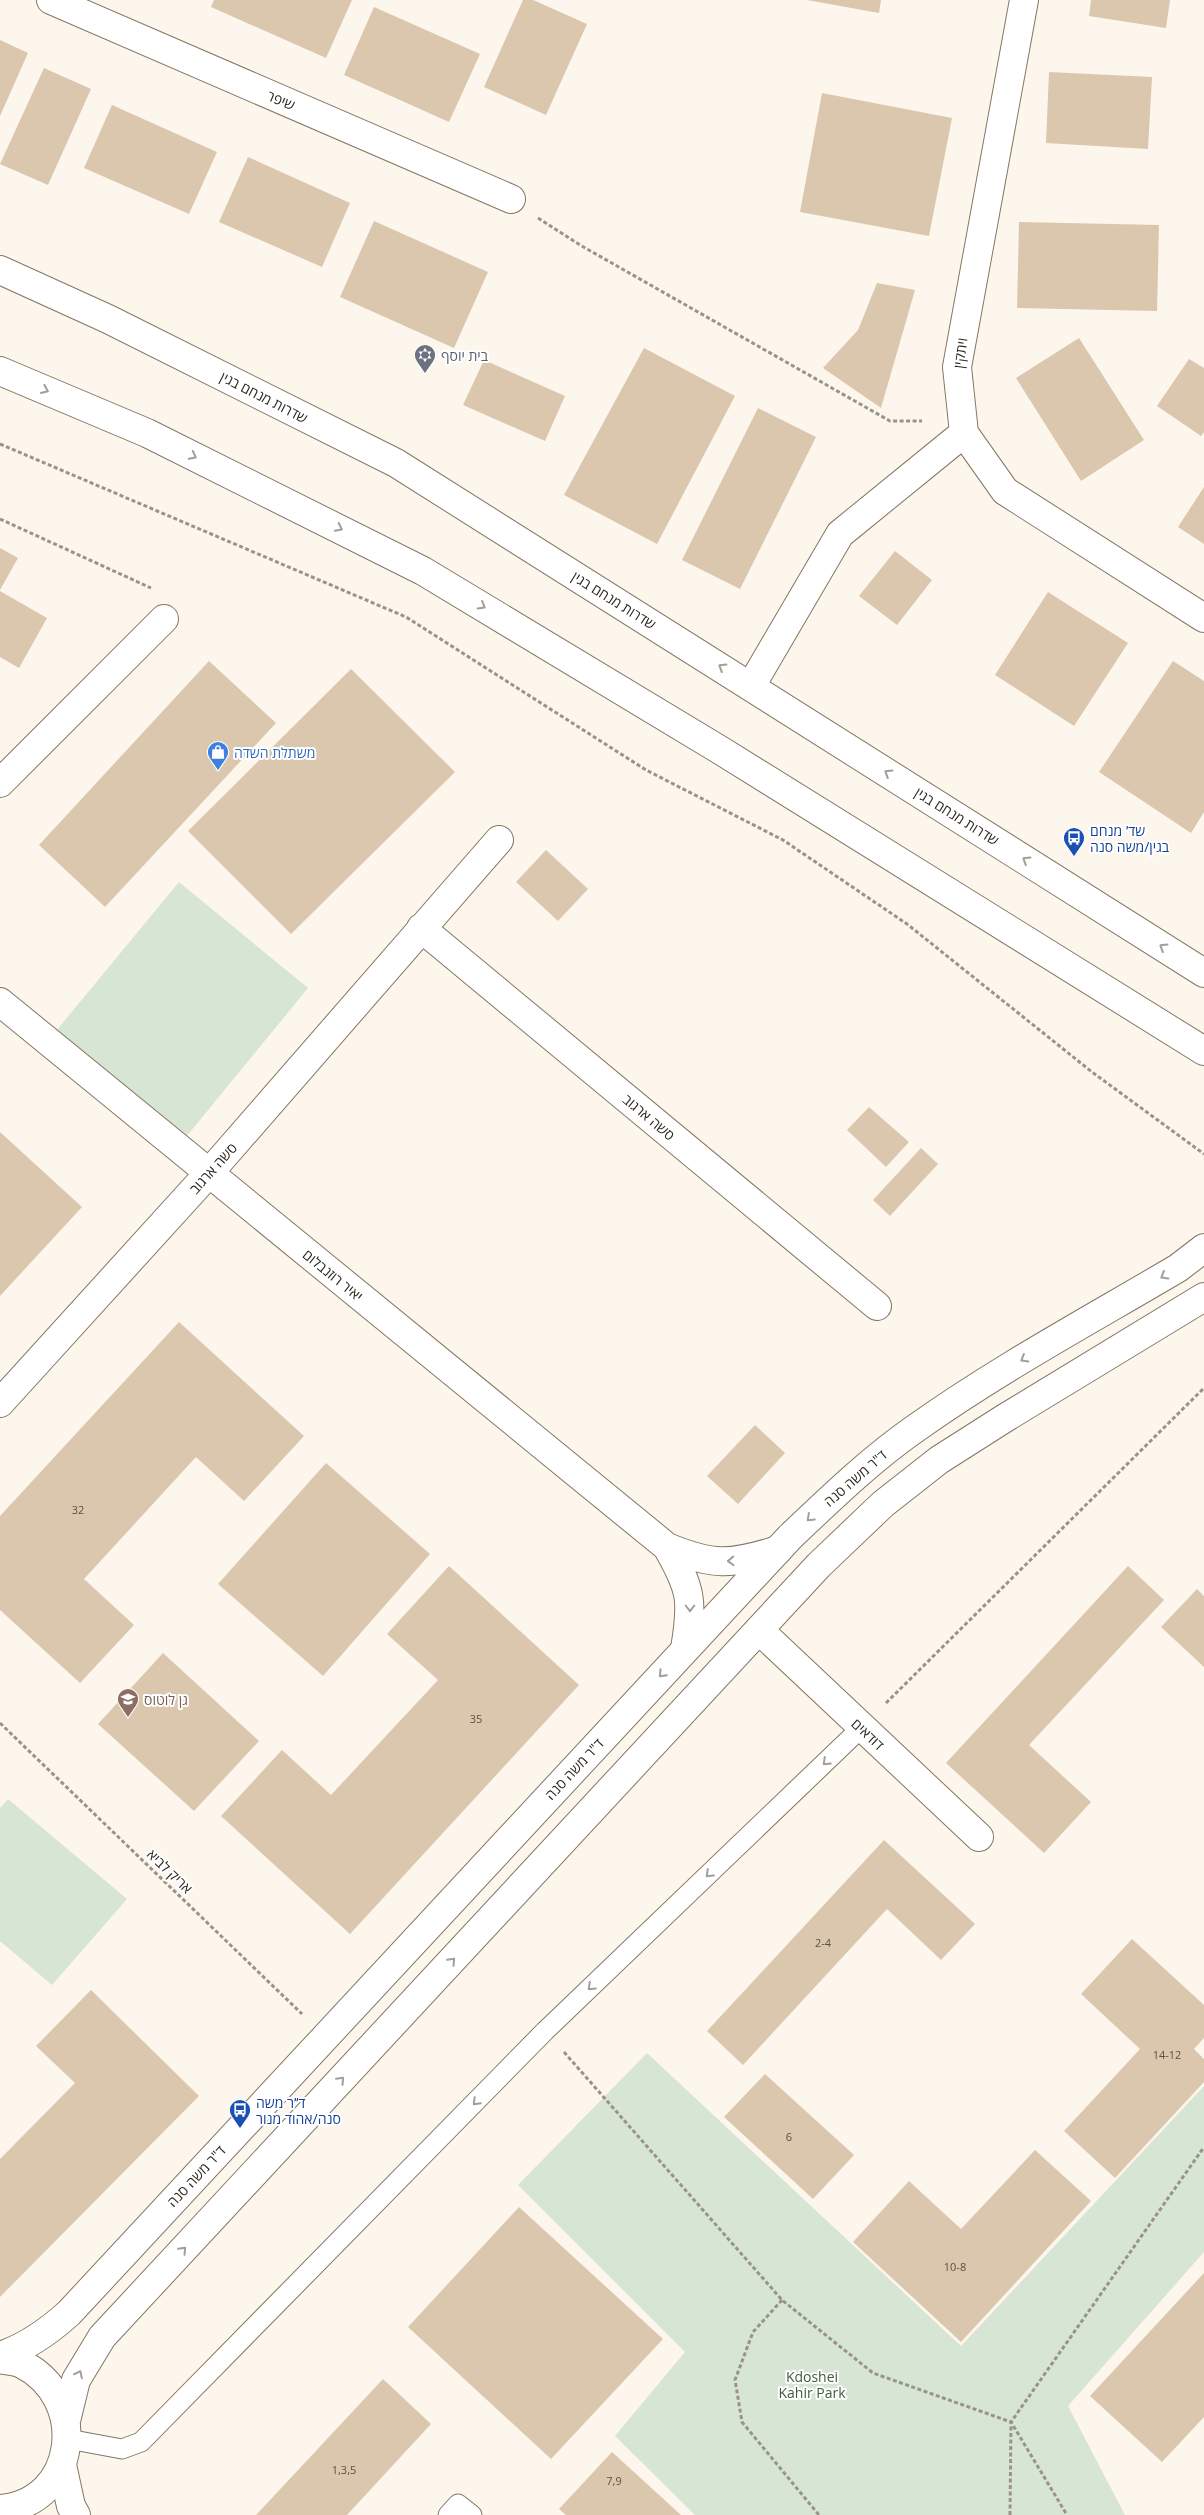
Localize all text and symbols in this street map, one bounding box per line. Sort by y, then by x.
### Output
street label: שיפר [264,86,298,114]
street label: ויתקין [948,336,972,370]
synagogue icon: בית יוסף [413,343,437,374]
place label: בית יוסף [441,346,489,365]
street label: שדרות מנחם בגין [217,367,311,427]
one-way arrow [40,384,49,394]
one-way arrow [188,450,197,460]
one-way arrow [334,522,343,533]
street label: שדרות מנחם בגין [568,567,660,633]
one-way arrow [476,600,485,609]
one-way arrow [718,664,727,673]
shop icon: משתלת השדה [206,740,230,771]
place label: משתלת השדה [234,743,315,762]
one-way arrow [885,769,894,779]
street label: שדרות מנחם בגין [911,783,1003,849]
place label: שד׳ מנחם בגין/משה סנה [1090,821,1170,856]
bus stop icon: שד׳ מנחם בגין/משה סנה [1062,826,1086,857]
one-way arrow [1022,856,1031,866]
one-way arrow [1159,943,1168,953]
street label: סשה ארגוב [619,1090,679,1144]
street label: סשה ארגוב [185,1138,241,1198]
street label: יאיר רוזנבלום [299,1245,367,1305]
one-way arrow [1160,1269,1169,1279]
one-way arrow [1021,1353,1030,1363]
street label: ד"ר משה סנה [820,1445,890,1511]
house number: 32 [72,1502,84,1517]
one-way arrow [807,1512,816,1521]
one-way arrow [726,1556,734,1566]
one-way arrow [685,1604,695,1612]
one-way arrow [659,1669,668,1678]
school or university icon: גן לוטוס [116,1687,140,1718]
place label: גן לוטוס [144,1690,188,1709]
house number: 35 [470,1711,482,1726]
street label: דודאים [848,1714,888,1754]
street label: ד"ר משה סנה [541,1734,607,1804]
one-way arrow [822,1756,831,1765]
street label: אריק לביא [143,1845,197,1897]
one-way arrow [705,1869,714,1878]
house number: 2-4 [815,1935,832,1950]
one-way arrow [446,1957,455,1966]
one-way arrow [588,1981,597,1990]
house number: 14-12 [1153,2047,1181,2062]
one-way arrow [335,2076,344,2085]
place label: ד״ר משה סנה/אהוד מנור [256,2093,341,2128]
one-way arrow [473,2096,482,2105]
bus stop icon: ד״ר משה סנה/אהוד מנור [228,2098,252,2129]
house number: 6 [786,2129,792,2144]
street label: ד"ר משה סנה [163,2141,229,2211]
one-way arrow [177,2247,186,2256]
house number: 10-8 [944,2259,966,2274]
park label: Kdoshei Kahir Park [778,2367,846,2402]
one-way arrow [73,2371,83,2380]
house number: 1,3,5 [332,2462,356,2477]
house number: 7,9 [606,2473,622,2488]

